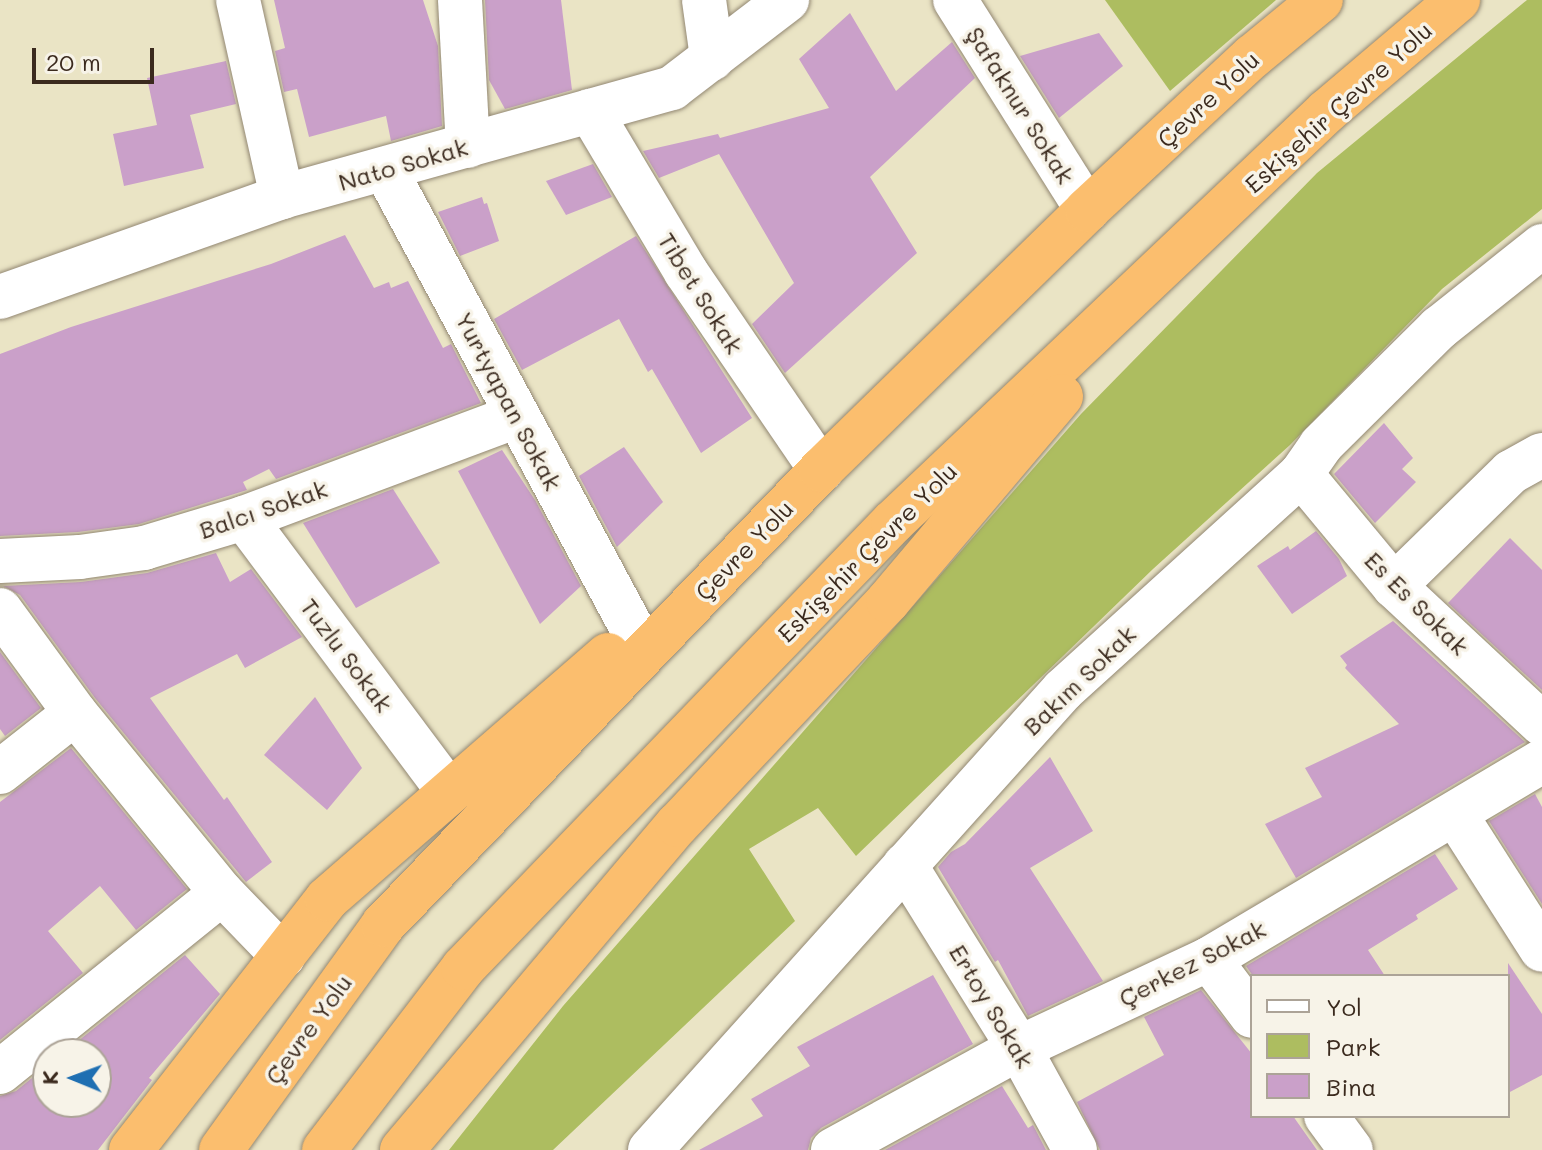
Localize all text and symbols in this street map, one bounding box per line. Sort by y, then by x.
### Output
street label: Eskişehir Çevre Yolu [1239,16,1437,198]
street label: Şafaknur Sokak [961,21,1081,189]
scale bar [36,32,158,82]
street label: Çevre Yolu [1151,45,1265,153]
text: 20 m [46,46,101,77]
street label: Nato Sokak [335,132,471,196]
street label: Tibet Sokak [652,227,750,359]
street label: Yurtyapan Sokak [450,307,568,495]
street label: Eskişehir Çevre Yolu [771,456,963,648]
street label: Balcı Sokak [195,474,331,544]
street label: Çevre Yolu [689,494,799,606]
street label: Es Es Sokak [1359,545,1475,661]
street label: Tuzlu Sokak [295,592,399,718]
street label: Bakım Sokak [1017,619,1141,741]
street label: Çerkez Sokak [1114,914,1270,1012]
street label: Ertoy Sokak [944,939,1040,1073]
street label: Çevre Yolu [259,969,357,1089]
legend [1250,974,1510,1118]
text: Yol [1326,991,1362,1022]
text: Park [1326,1031,1380,1062]
north arrow [32,1038,112,1118]
text: K [35,1070,64,1085]
text: Bina [1326,1071,1377,1102]

